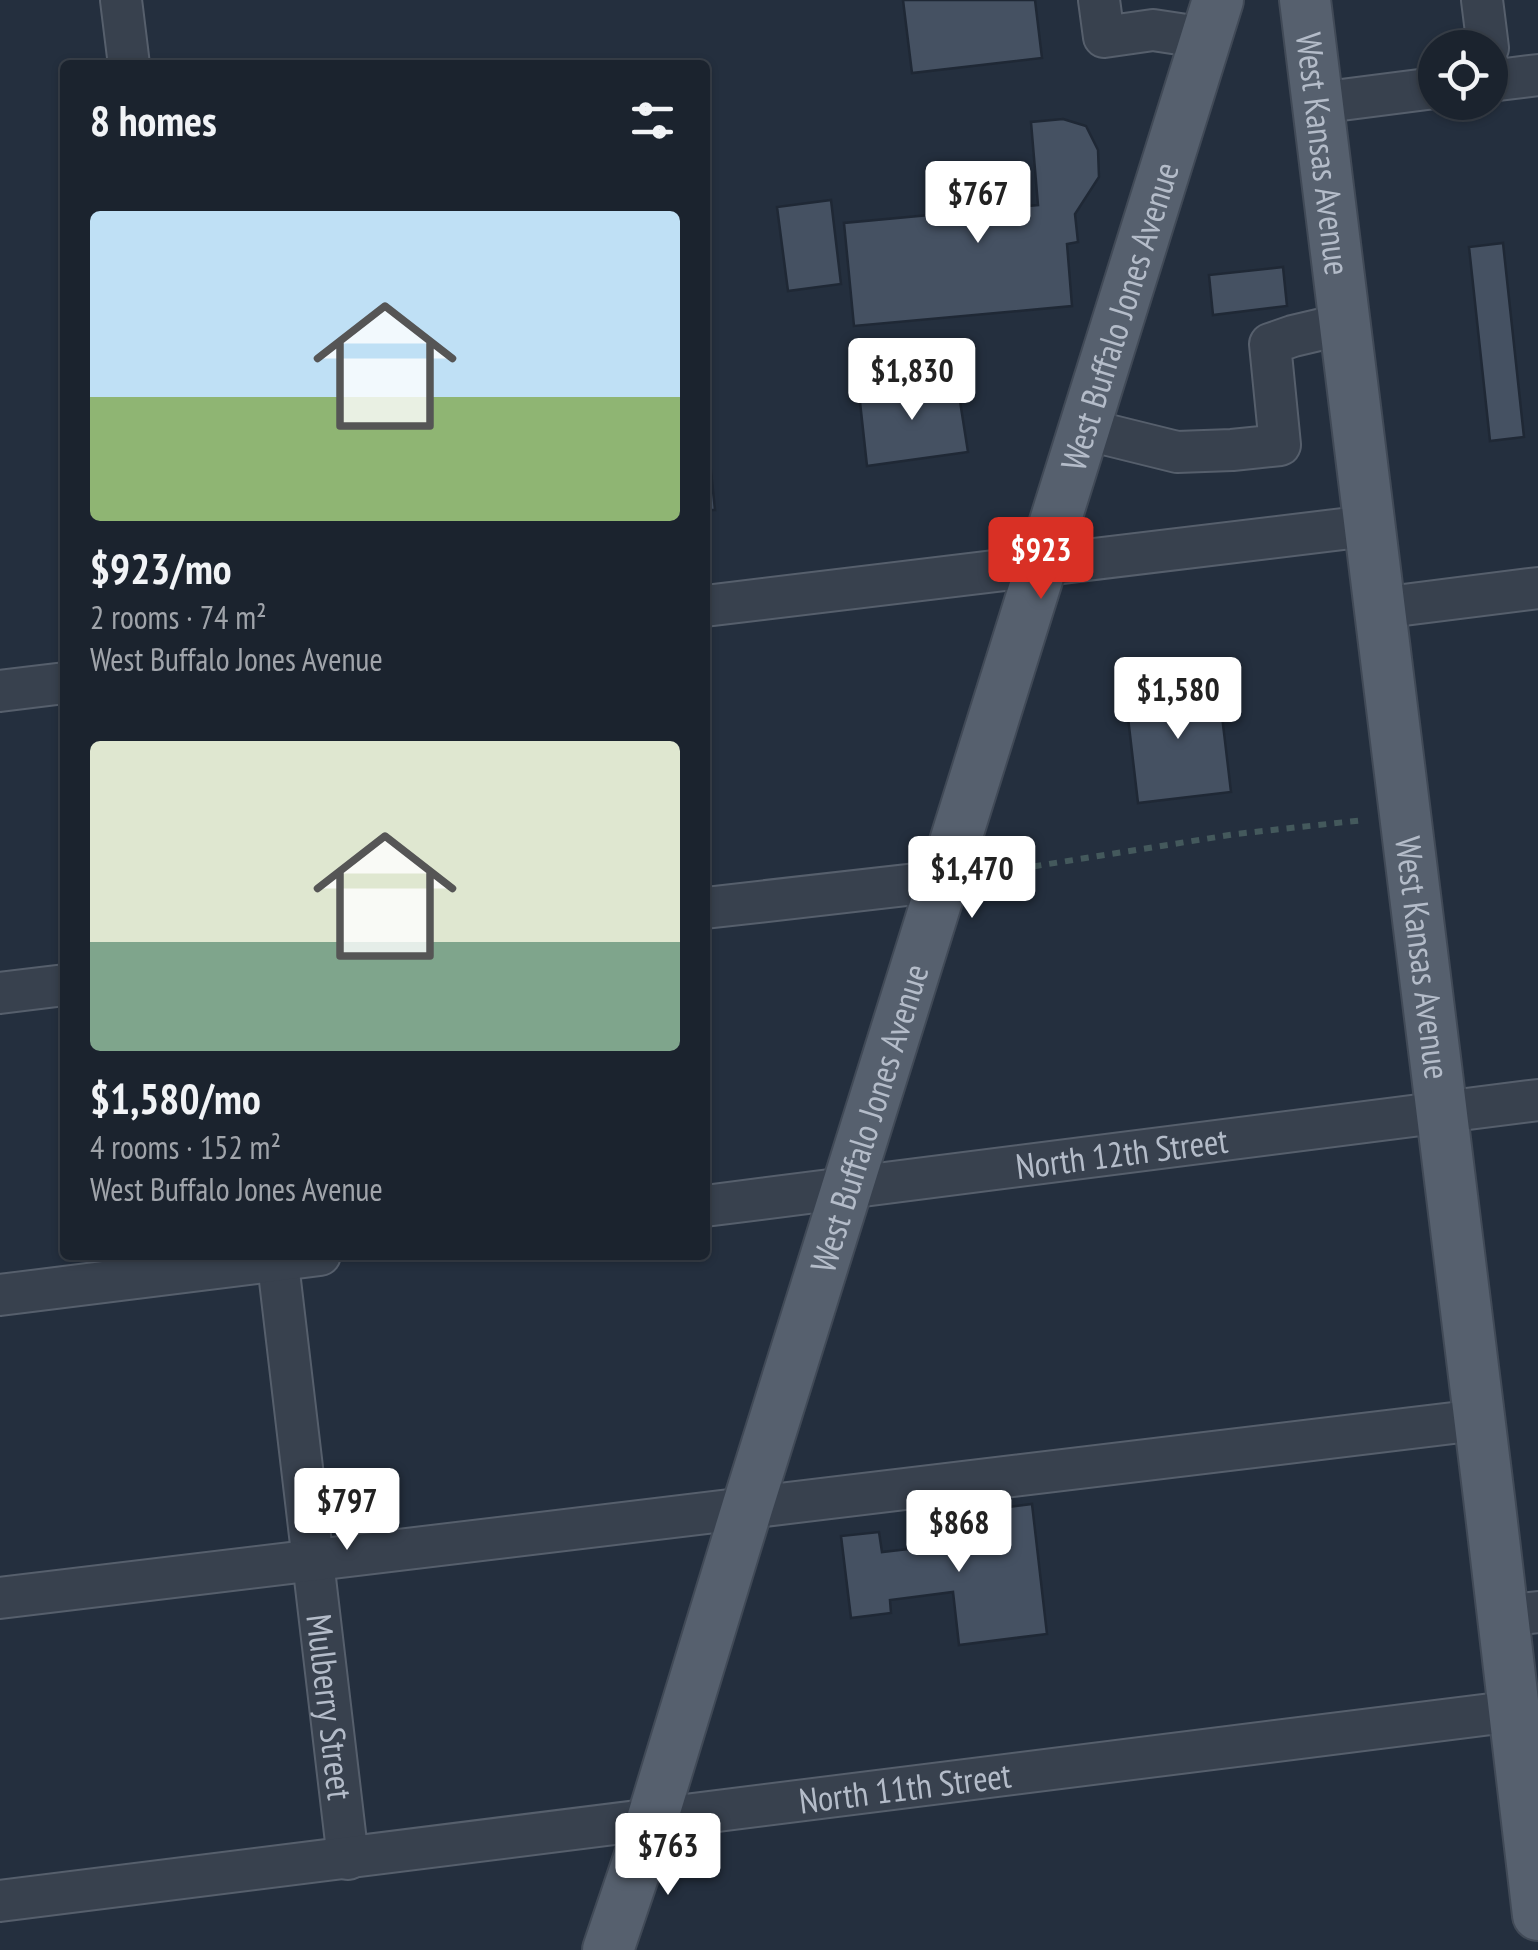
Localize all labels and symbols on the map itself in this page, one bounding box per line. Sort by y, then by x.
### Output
street label: West Kansas Avenue [1286,30,1361,278]
street label: West Buffalo Jones Avenue [1050,156,1189,476]
pin: $767 [919,161,1037,246]
pin: $1,830 [831,338,993,423]
pin: $923 [982,517,1100,602]
pin: $1,580 [1097,657,1259,742]
street label: West Kansas Avenue [1385,834,1461,1082]
pin: $1,470 [891,836,1053,921]
street label: West Buffalo Jones Avenue [799,958,939,1278]
street label: North 12th Street [1013,1117,1231,1189]
pin: $797 [288,1468,406,1553]
pin: $868 [900,1490,1018,1575]
street label: Mulberry Street [296,1612,364,1803]
street label: North 11th Street [796,1751,1014,1824]
pin: $763 [609,1813,727,1898]

